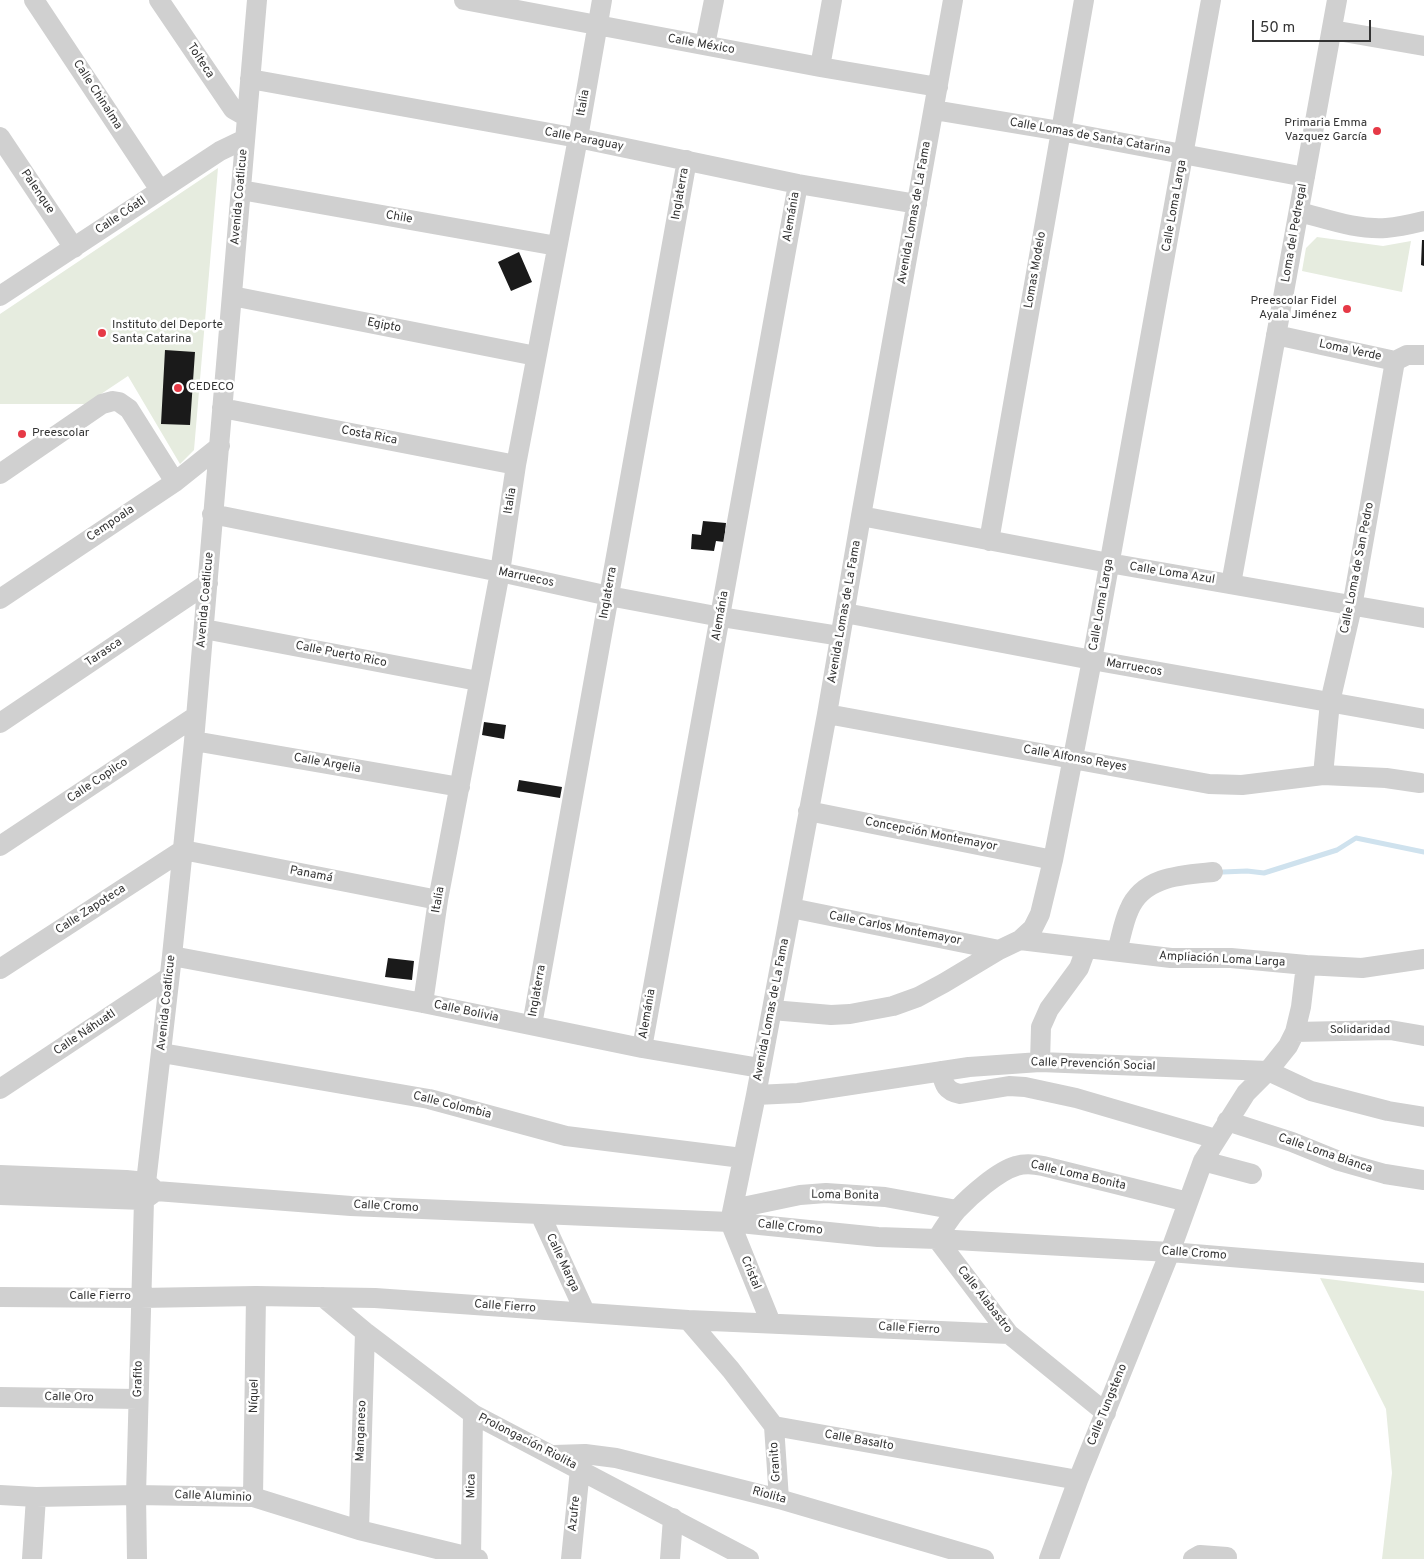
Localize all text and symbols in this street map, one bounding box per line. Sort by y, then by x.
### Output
scale bar [1254,10,1373,42]
text: 50 m [1260,19,1295,38]
street label: Calle México [666,32,736,58]
street label: Tolteca [183,41,217,81]
street label: Calle Chinalma [69,58,125,132]
street label: Italia [575,89,593,117]
street label: Calle Lomas de Santa Catarina [1008,116,1172,158]
place label: Primaria Emma Vazquez García [1284,117,1367,145]
street label: Calle Paraguay [543,125,625,155]
marker: Primaria Emma Vazquez García [1371,125,1383,137]
street label: Avenida Lomas de La Fama [895,140,935,286]
street label: Avenida Coatlicue [229,148,251,246]
street label: Calle Loma Larga [1160,159,1190,253]
street label: Palenque [17,167,57,217]
street label: Inglaterra [669,167,693,221]
street label: Loma del Pedregal [1279,182,1311,284]
street label: Alemánia [781,191,803,243]
street label: Calle Cóatl [93,194,149,238]
street label: Chile [384,209,414,227]
street label: Lomas Modelo [1022,230,1050,310]
place label: Preescolar Fidel Ayala Jiménez [1251,295,1337,323]
marker: Preescolar Fidel Ayala Jiménez [1341,303,1353,315]
street label: Egipto [366,316,402,336]
place label: Instituto del Deporte Santa Catarina [112,319,223,347]
marker: Instituto del Deporte Santa Catarina [96,327,108,339]
street label: Loma Verde [1317,337,1383,365]
place label: CEDECO [188,381,234,395]
marker: CEDECO [172,382,184,394]
street label: Costa Rica [340,424,398,448]
place label: Preescolar [32,427,90,441]
marker: Preescolar [16,428,28,440]
street label: Italia [502,487,520,515]
street label: Calle Loma de San Pedro [1338,501,1378,635]
street label: Cempoala [84,503,138,545]
street label: Avenida Lomas de La Fama [825,539,865,685]
street label: Avenida Coatlicue [195,551,217,649]
street label: Calle Loma Larga [1087,558,1117,652]
street label: Calle Loma Azul [1128,560,1216,588]
street label: Marruecos [497,565,555,591]
street label: Inglaterra [597,566,621,620]
street label: Alemánia [710,590,732,642]
street label: Tarasca [83,636,125,670]
street label: Calle Puerto Rico [294,639,388,671]
street label: Marruecos [1105,656,1163,680]
street label: Calle Alfonso Reyes [1022,743,1128,775]
street label: Calle Argelia [292,751,362,777]
street label: Calle Copilco [65,755,131,807]
street label: Concepción Montemayor [864,815,998,855]
street label: Panamá [288,864,334,886]
street label: Calle Zapoteca [53,882,129,938]
street label: Italia [430,886,448,914]
street label: Calle Carlos Montemayor [828,909,962,949]
street label: Avenida Lomas de La Fama [751,938,793,1082]
street label: Ampliación Loma Larga [1158,949,1286,971]
street label: Avenida Coatlicue [155,954,179,1052]
street label: Inglaterra [526,964,550,1018]
street label: Alemánia [637,988,659,1040]
street label: Calle Bolivia [432,998,500,1026]
street label: Calle Náhuatl [51,1007,119,1059]
street label: Solidaridad [1330,1024,1390,1038]
street label: Calle Prevención Social [1030,1056,1156,1074]
street label: Calle Colombia [411,1089,493,1123]
street label: Calle Loma Blanca [1276,1131,1374,1177]
street label: Calle Loma Bonita [1029,1158,1127,1194]
street label: Loma Bonita [811,1188,879,1204]
street label: Calle Cromo [353,1198,419,1216]
street label: Calle Cromo [757,1217,823,1239]
street label: Calle Marga [542,1231,582,1295]
street label: Calle Cromo [1161,1245,1227,1263]
street label: Cristal [737,1254,763,1292]
street label: Calle Alabastro [953,1264,1015,1336]
street label: Calle Fierro [69,1290,131,1304]
street label: Calle Fierro [474,1298,536,1316]
street label: Calle Fierro [878,1320,940,1338]
street label: Grafito [131,1360,147,1398]
street label: Calle Tungsteno [1085,1362,1131,1448]
street label: Níquel [247,1379,263,1413]
street label: Calle Oro [44,1390,94,1406]
street label: Manganeso [354,1400,370,1462]
street label: Prolongación Riolita [475,1411,579,1473]
street label: Calle Basalto [823,1428,895,1454]
street label: Granito [767,1442,785,1482]
street label: Mica [465,1473,479,1499]
street label: Riolita [750,1485,788,1507]
street label: Calle Aluminio [174,1488,252,1506]
street label: Azufre [566,1495,584,1533]

